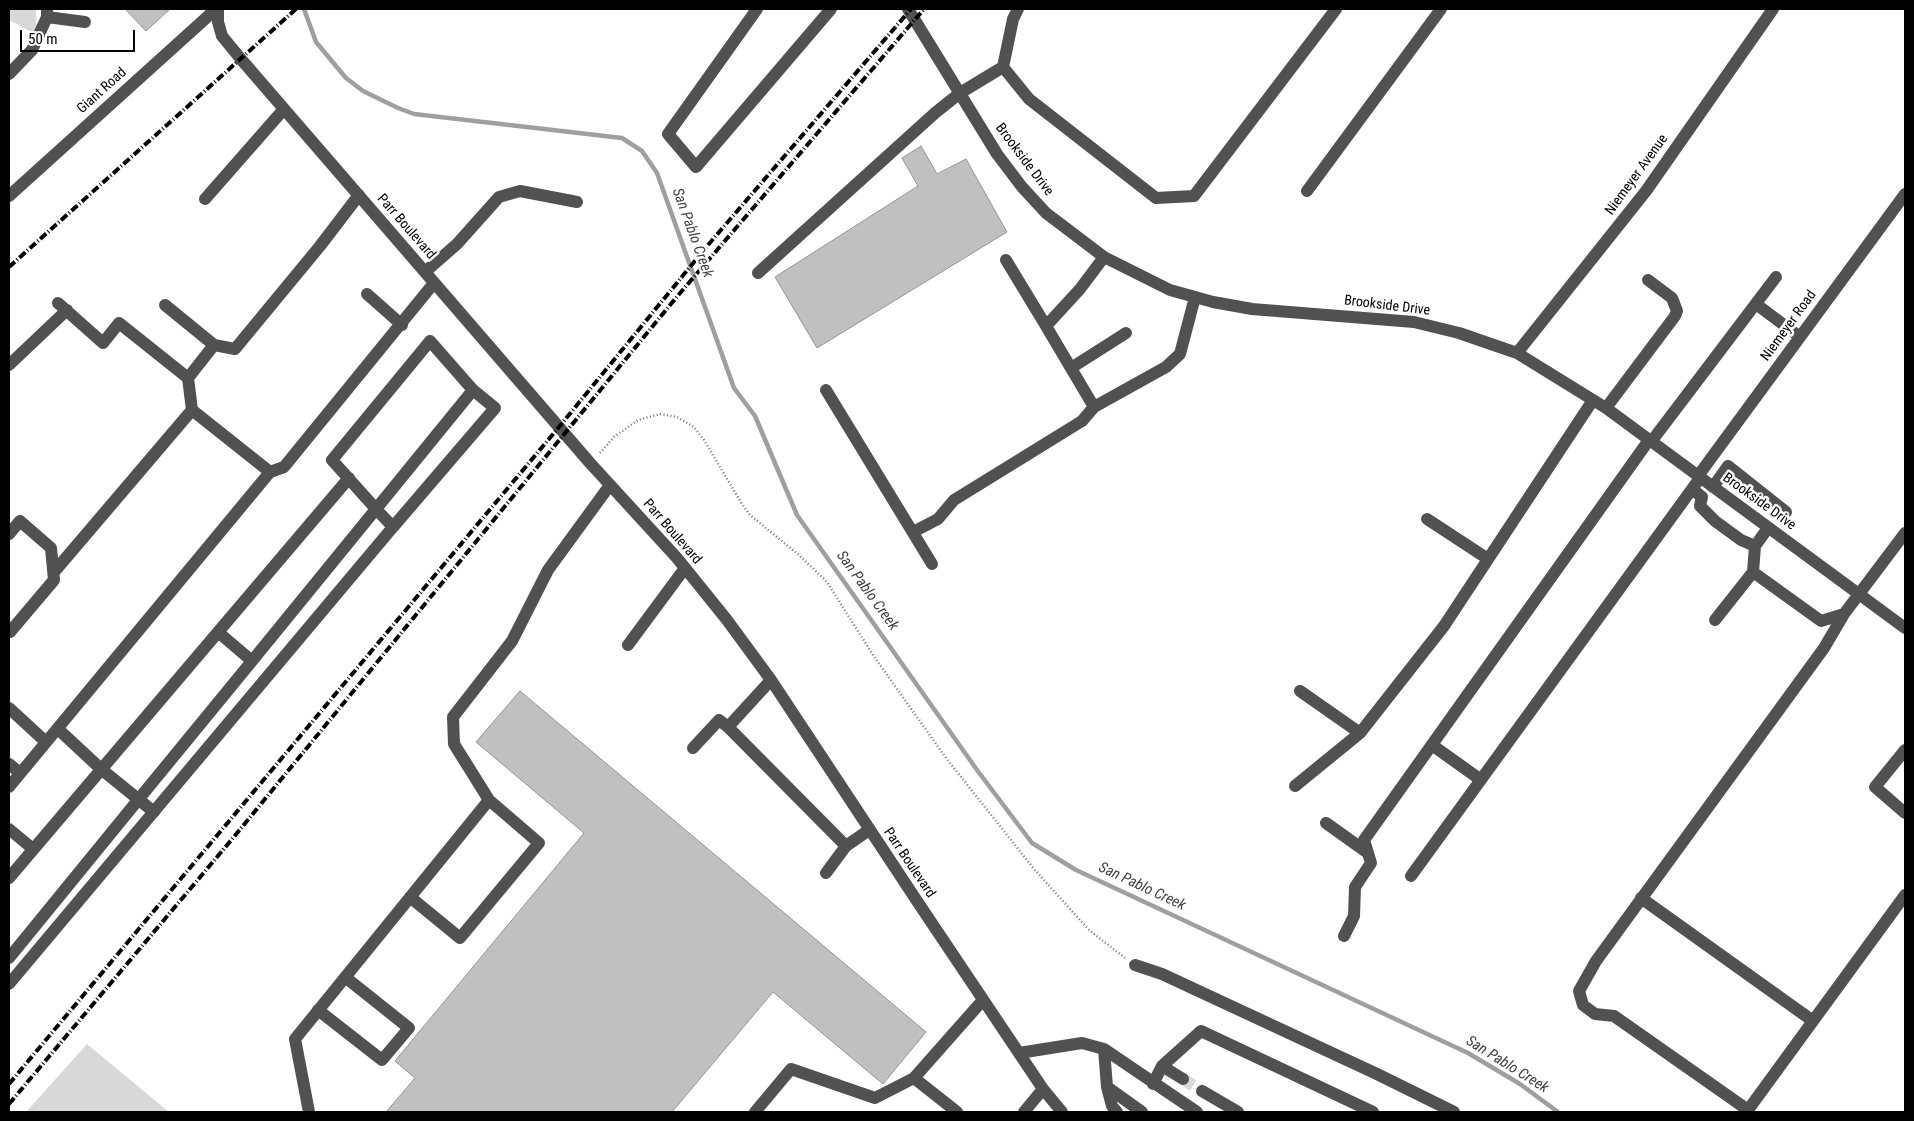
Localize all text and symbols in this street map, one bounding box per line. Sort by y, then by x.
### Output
scale bar [22,20,138,52]
text: 50 m [28,30,58,48]
street label: Giant Road [74,65,130,117]
street label: Brookside Drive [991,120,1057,200]
street label: Niemeyer Avenue [1602,131,1672,219]
water label: San Pablo Creek [667,186,717,280]
street label: Parr Boulevard [373,191,439,263]
street label: Niemeyer Road [1758,287,1820,365]
street label: Brookside Drive [1343,292,1431,320]
street label: Brookside Drive [1719,470,1799,534]
street label: Parr Boulevard [639,496,705,568]
water label: San Pablo Creek [832,548,902,634]
street label: Parr Boulevard [879,825,939,901]
water label: San Pablo Creek [1096,859,1188,915]
water label: San Pablo Creek [1462,1032,1552,1098]

